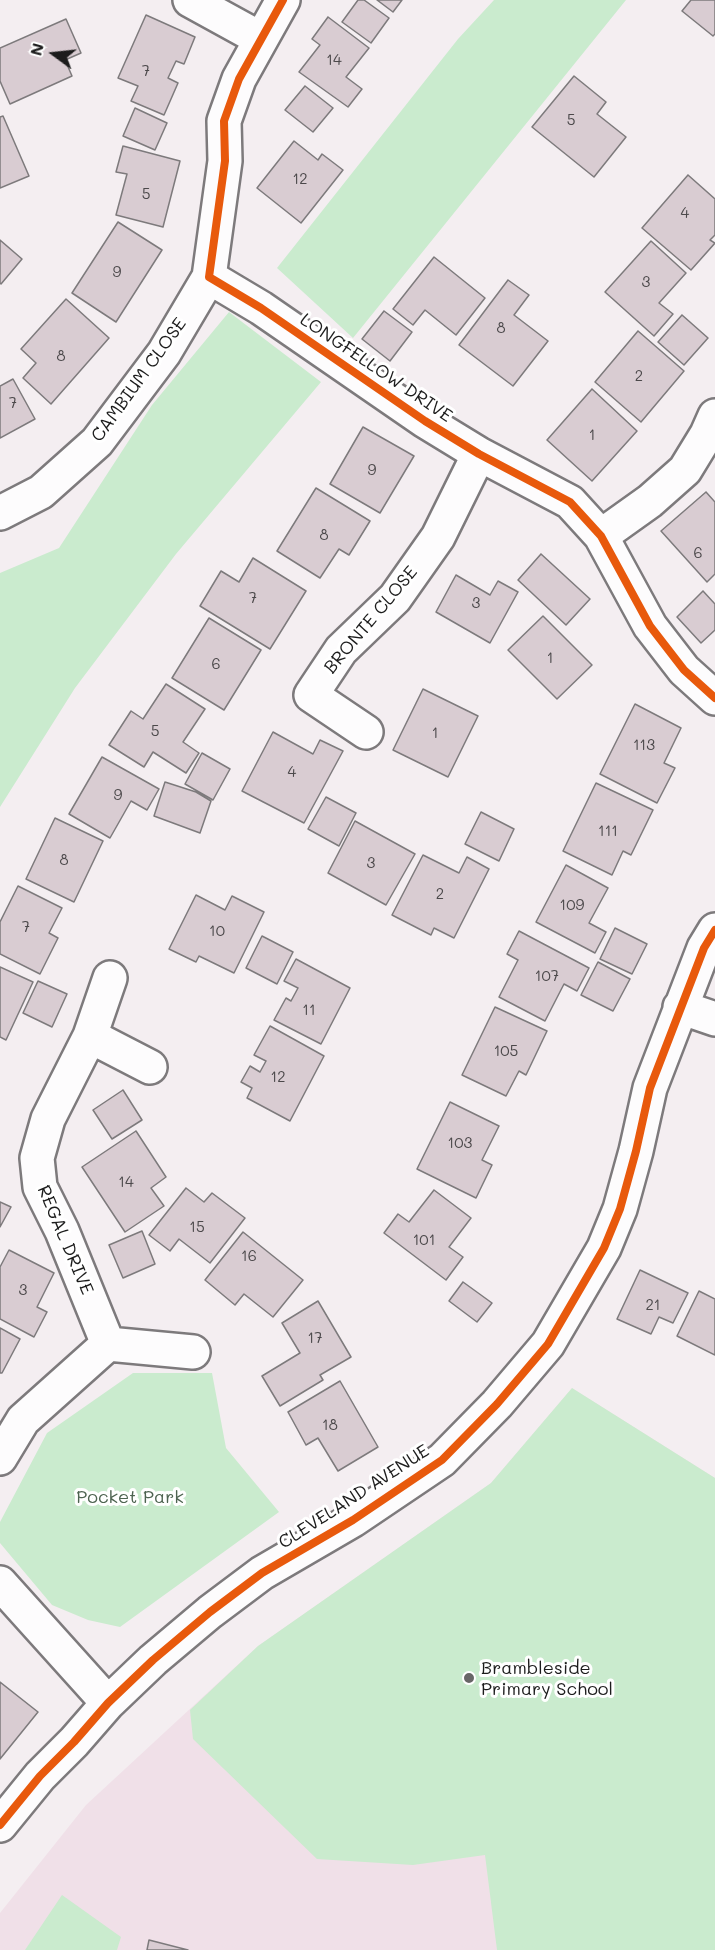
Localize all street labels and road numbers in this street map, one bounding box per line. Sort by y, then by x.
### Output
street label: LONGFELLOW DRIVE [296,309,456,427]
street label: CAMBIUM CLOSE [87,314,191,446]
street label: BRONTE CLOSE [320,562,422,678]
street label: REGAL DRIVE [32,1182,98,1298]
street label: CLEVELAND AVENUE [275,1440,433,1554]

